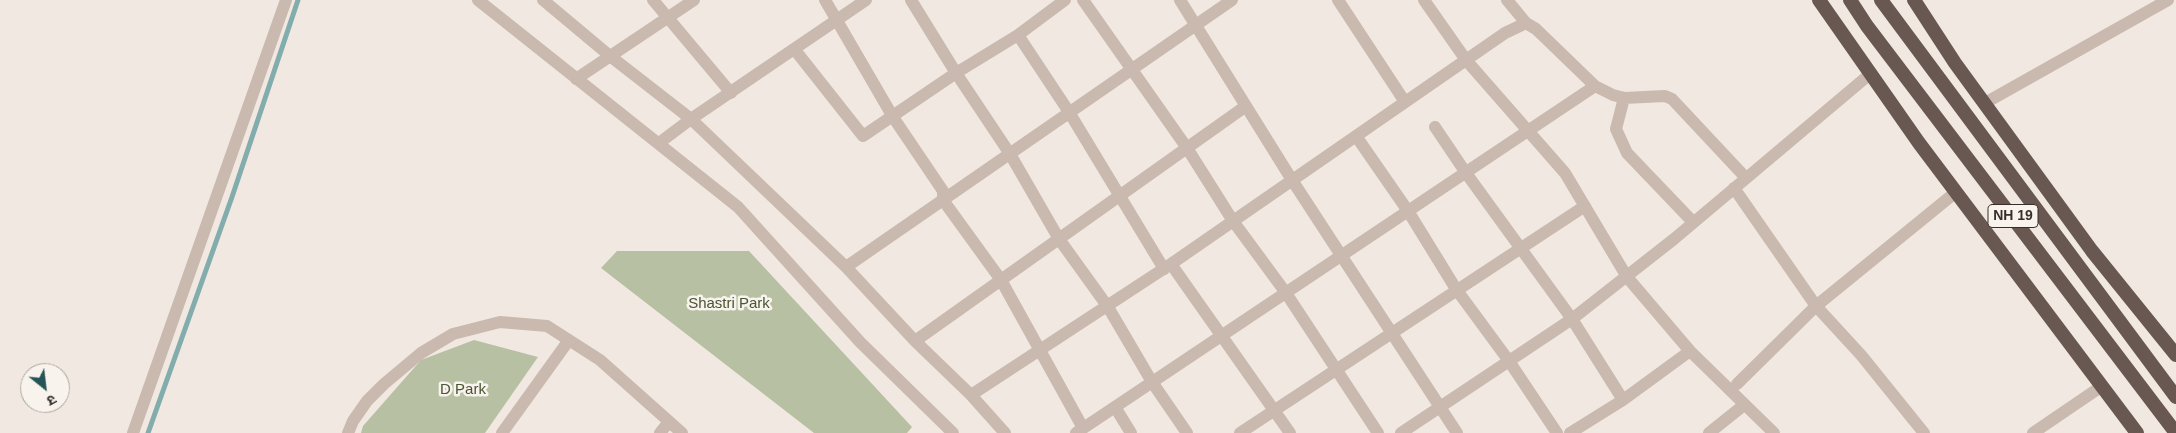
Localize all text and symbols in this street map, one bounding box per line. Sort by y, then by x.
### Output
road number: NH 19 [1988,205,2038,228]
park label: Shastri Park [688,295,770,313]
north arrow [20,363,70,413]
park label: D Park [440,381,486,399]
text: उ [44,391,59,409]

